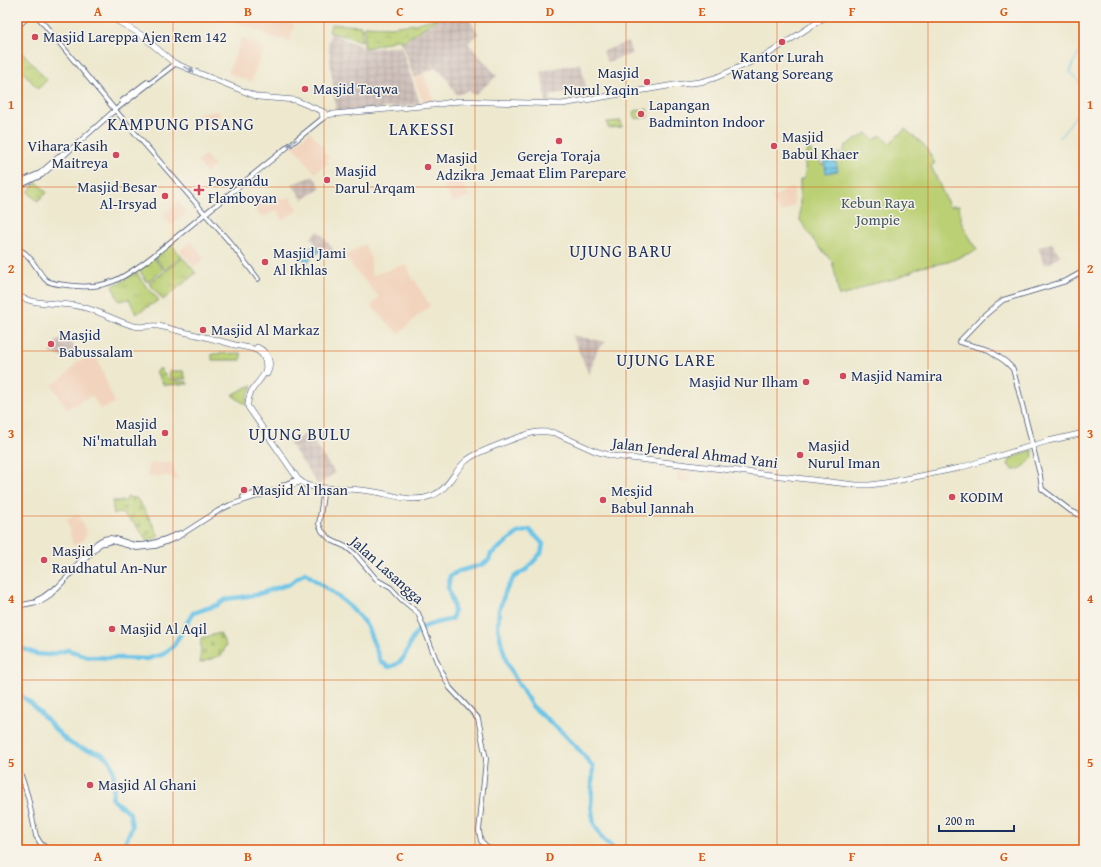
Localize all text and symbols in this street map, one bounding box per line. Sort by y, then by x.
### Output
text: A [94,2,103,21]
text: B [244,2,252,21]
text: C [396,2,404,21]
text: D [546,2,554,21]
text: E [699,2,706,21]
text: F [849,2,856,21]
text: G [1000,2,1008,21]
place label: Masjid Lareppa Ajen Rem 142 [43,26,227,47]
marker: Masjid Lareppa Ajen Rem 142 [30,32,40,42]
marker: Kantor Lurah Watang Soreang [777,37,787,47]
place label: Kantor Lurah Watang Soreang [731,46,833,84]
place label: Masjid Nurul Yaqin [564,62,640,100]
one-way arrow [183,67,195,73]
marker: Masjid Nurul Yaqin [642,77,652,87]
place label: Masjid Taqwa [313,78,398,99]
marker: Masjid Taqwa [300,84,310,94]
place label: Lapangan Badminton Indoor [649,94,765,132]
text: 1 [8,95,14,114]
text: 1 [1087,95,1093,114]
marker: Lapangan Badminton Indoor [636,109,646,119]
district label: KAMPUNG PISANG [107,111,255,136]
district label: LAKESSI [389,116,455,141]
place label: Masjid Babul Khaer [782,126,859,164]
place label: Vihara Kasih Maitreya [27,135,109,173]
marker: Gereja Toraja Jemaat Elim Parepare [554,136,564,146]
one-way arrow [287,138,298,147]
marker: Masjid Babul Khaer [769,141,779,151]
place label: Gereja Toraja Jemaat Elim Parepare [490,145,626,183]
place label: Masjid Adzikra [436,147,485,185]
marker: Vihara Kasih Maitreya [111,150,121,160]
place label: Masjid Darul Arqam [335,160,416,198]
marker: Masjid Adzikra [423,162,433,172]
place label: Posyandu Flamboyan [208,170,278,208]
marker: Masjid Darul Arqam [322,175,332,185]
place label: Masjid Besar Al-Irsyad [77,176,157,214]
marker: Posyandu Flamboyan [193,184,205,196]
marker: Masjid Besar Al-Irsyad [160,191,170,201]
park label: Kebun Raya Jompie [841,192,915,230]
district label: UJUNG BARU [569,238,673,263]
place label: Masjid Jami Al Ikhlas [273,242,346,280]
marker: Masjid Jami Al Ikhlas [260,257,270,267]
text: 2 [8,259,15,278]
text: 2 [1087,259,1094,278]
place label: Masjid Al Markaz [211,319,320,340]
place label: Masjid Babussalam [59,324,134,362]
marker: Masjid Al Markaz [198,325,208,335]
marker: Masjid Babussalam [46,339,56,349]
district label: UJUNG LARE [616,347,716,372]
place label: Masjid Namira [851,365,942,386]
place label: Masjid Nur Ilham [689,371,799,392]
marker: Masjid Namira [838,371,848,381]
marker: Masjid Nur Ilham [801,377,811,387]
place label: Masjid Ni'matullah [82,413,158,451]
district label: UJUNG BULU [249,421,351,446]
text: 3 [8,424,14,443]
text: 3 [1087,424,1093,443]
marker: Masjid Ni'matullah [160,428,170,438]
street label: Jalan Jenderal Ahmad Yani [609,432,779,473]
place label: Masjid Nurul Iman [808,435,881,473]
marker: Masjid Nurul Iman [795,450,805,460]
place label: Masjid Al Ihsan [252,479,349,500]
place label: Mesjid Babul Jannah [611,480,695,518]
marker: Masjid Al Ihsan [239,485,249,495]
place label: KODIM [960,486,1004,507]
marker: KODIM [947,492,957,502]
marker: Mesjid Babul Jannah [598,495,608,505]
street label: Jalan Lasangga [344,529,429,608]
place label: Masjid Raudhatul An-Nur [52,540,167,578]
marker: Masjid Raudhatul An-Nur [39,555,49,565]
text: 4 [8,589,15,608]
text: 4 [1087,589,1094,608]
place label: Masjid Al Aqil [120,618,207,639]
marker: Masjid Al Aqil [107,624,117,634]
text: 5 [8,753,15,772]
text: 5 [1087,753,1094,772]
place label: Masjid Al Ghani [98,774,197,795]
marker: Masjid Al Ghani [85,780,95,790]
scale bar [939,807,1014,833]
text: 200 m [945,812,975,829]
text: A [94,847,103,866]
text: B [244,847,252,866]
text: C [396,847,404,866]
text: D [546,847,554,866]
text: E [699,847,706,866]
text: F [849,847,856,866]
text: G [1000,847,1008,866]

